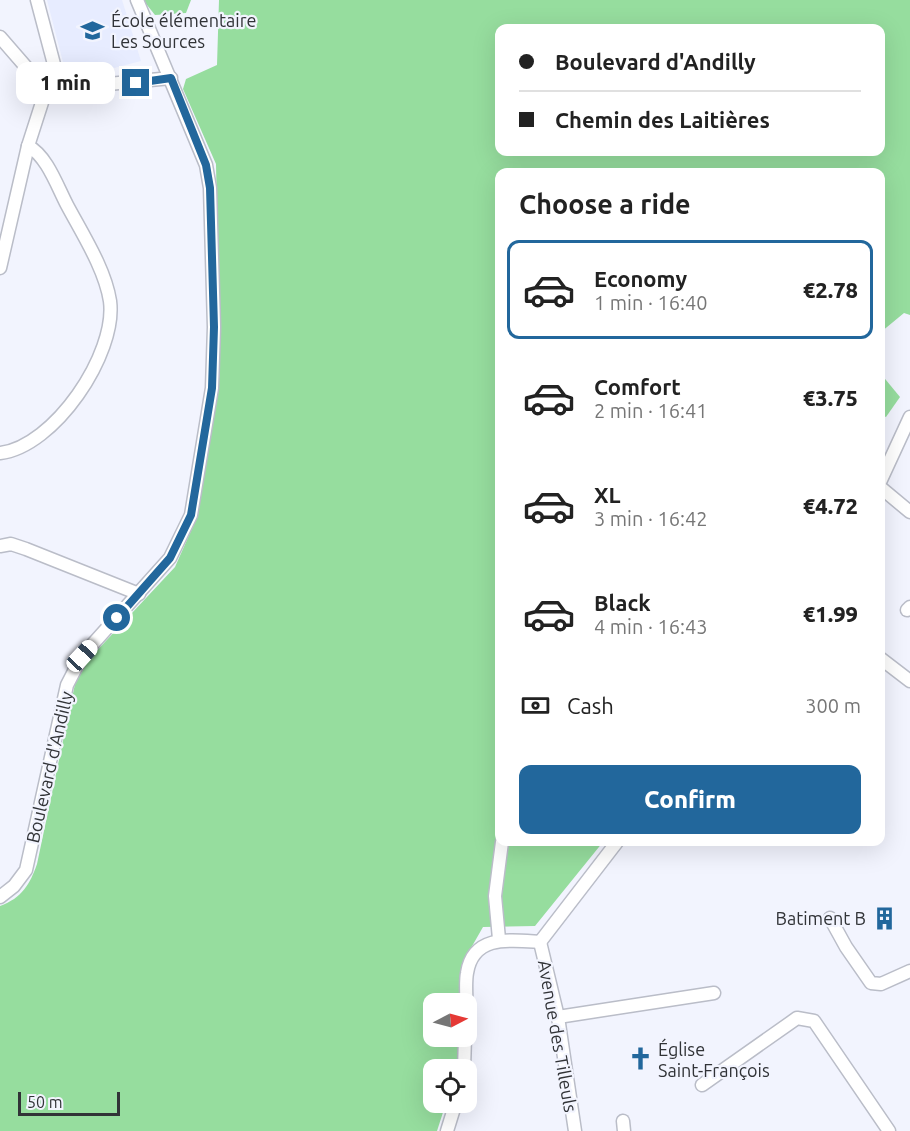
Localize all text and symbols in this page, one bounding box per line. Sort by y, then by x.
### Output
place label: École élémentaire Les Sources [111,9,256,51]
school or university icon: École élémentaire Les Sources [80,17,106,43]
text: Boulevard d'Andilly [555,49,756,74]
callout: 1 min [16,62,115,104]
route end [122,69,149,96]
text: 1 min [40,71,91,94]
text: Chemin des Laitières [555,107,770,132]
text: Choose a ride [519,189,691,219]
icon: car [522,263,576,317]
text: Economy [594,266,687,291]
text: €2.78 [803,277,858,302]
text: 1 min · 16:40 [594,291,708,314]
icon: car [522,371,576,425]
text: Comfort [594,374,681,399]
text: €3.75 [803,385,858,410]
text: 2 min · 16:41 [594,399,708,422]
icon: car [522,479,576,533]
text: XL [594,482,621,507]
text: €4.72 [803,493,858,518]
text: 3 min · 16:42 [594,507,708,530]
icon: car [522,587,576,641]
text: Black [594,590,651,615]
text: €1.99 [803,601,858,626]
route start [103,604,130,631]
text: 4 min · 16:43 [594,615,708,638]
car [63,637,101,675]
street label: Boulevard d'Andilly [22,689,76,845]
icon: cash [519,689,552,722]
text: Cash [567,693,614,718]
text: 300 m [805,694,861,717]
button: Confirm [519,765,861,834]
building icon: Batiment B [871,905,897,931]
place label: Batiment B [775,908,866,928]
street label: Avenue des Tilleuls [535,958,581,1114]
north arrow [423,993,477,1047]
map controls [423,993,477,1113]
place label: Église Saint-François [658,1038,770,1080]
church icon: Église Saint-François [627,1046,653,1072]
button: locate [423,1059,477,1113]
scale bar [18,1089,120,1116]
text: 50 m [27,1093,63,1111]

